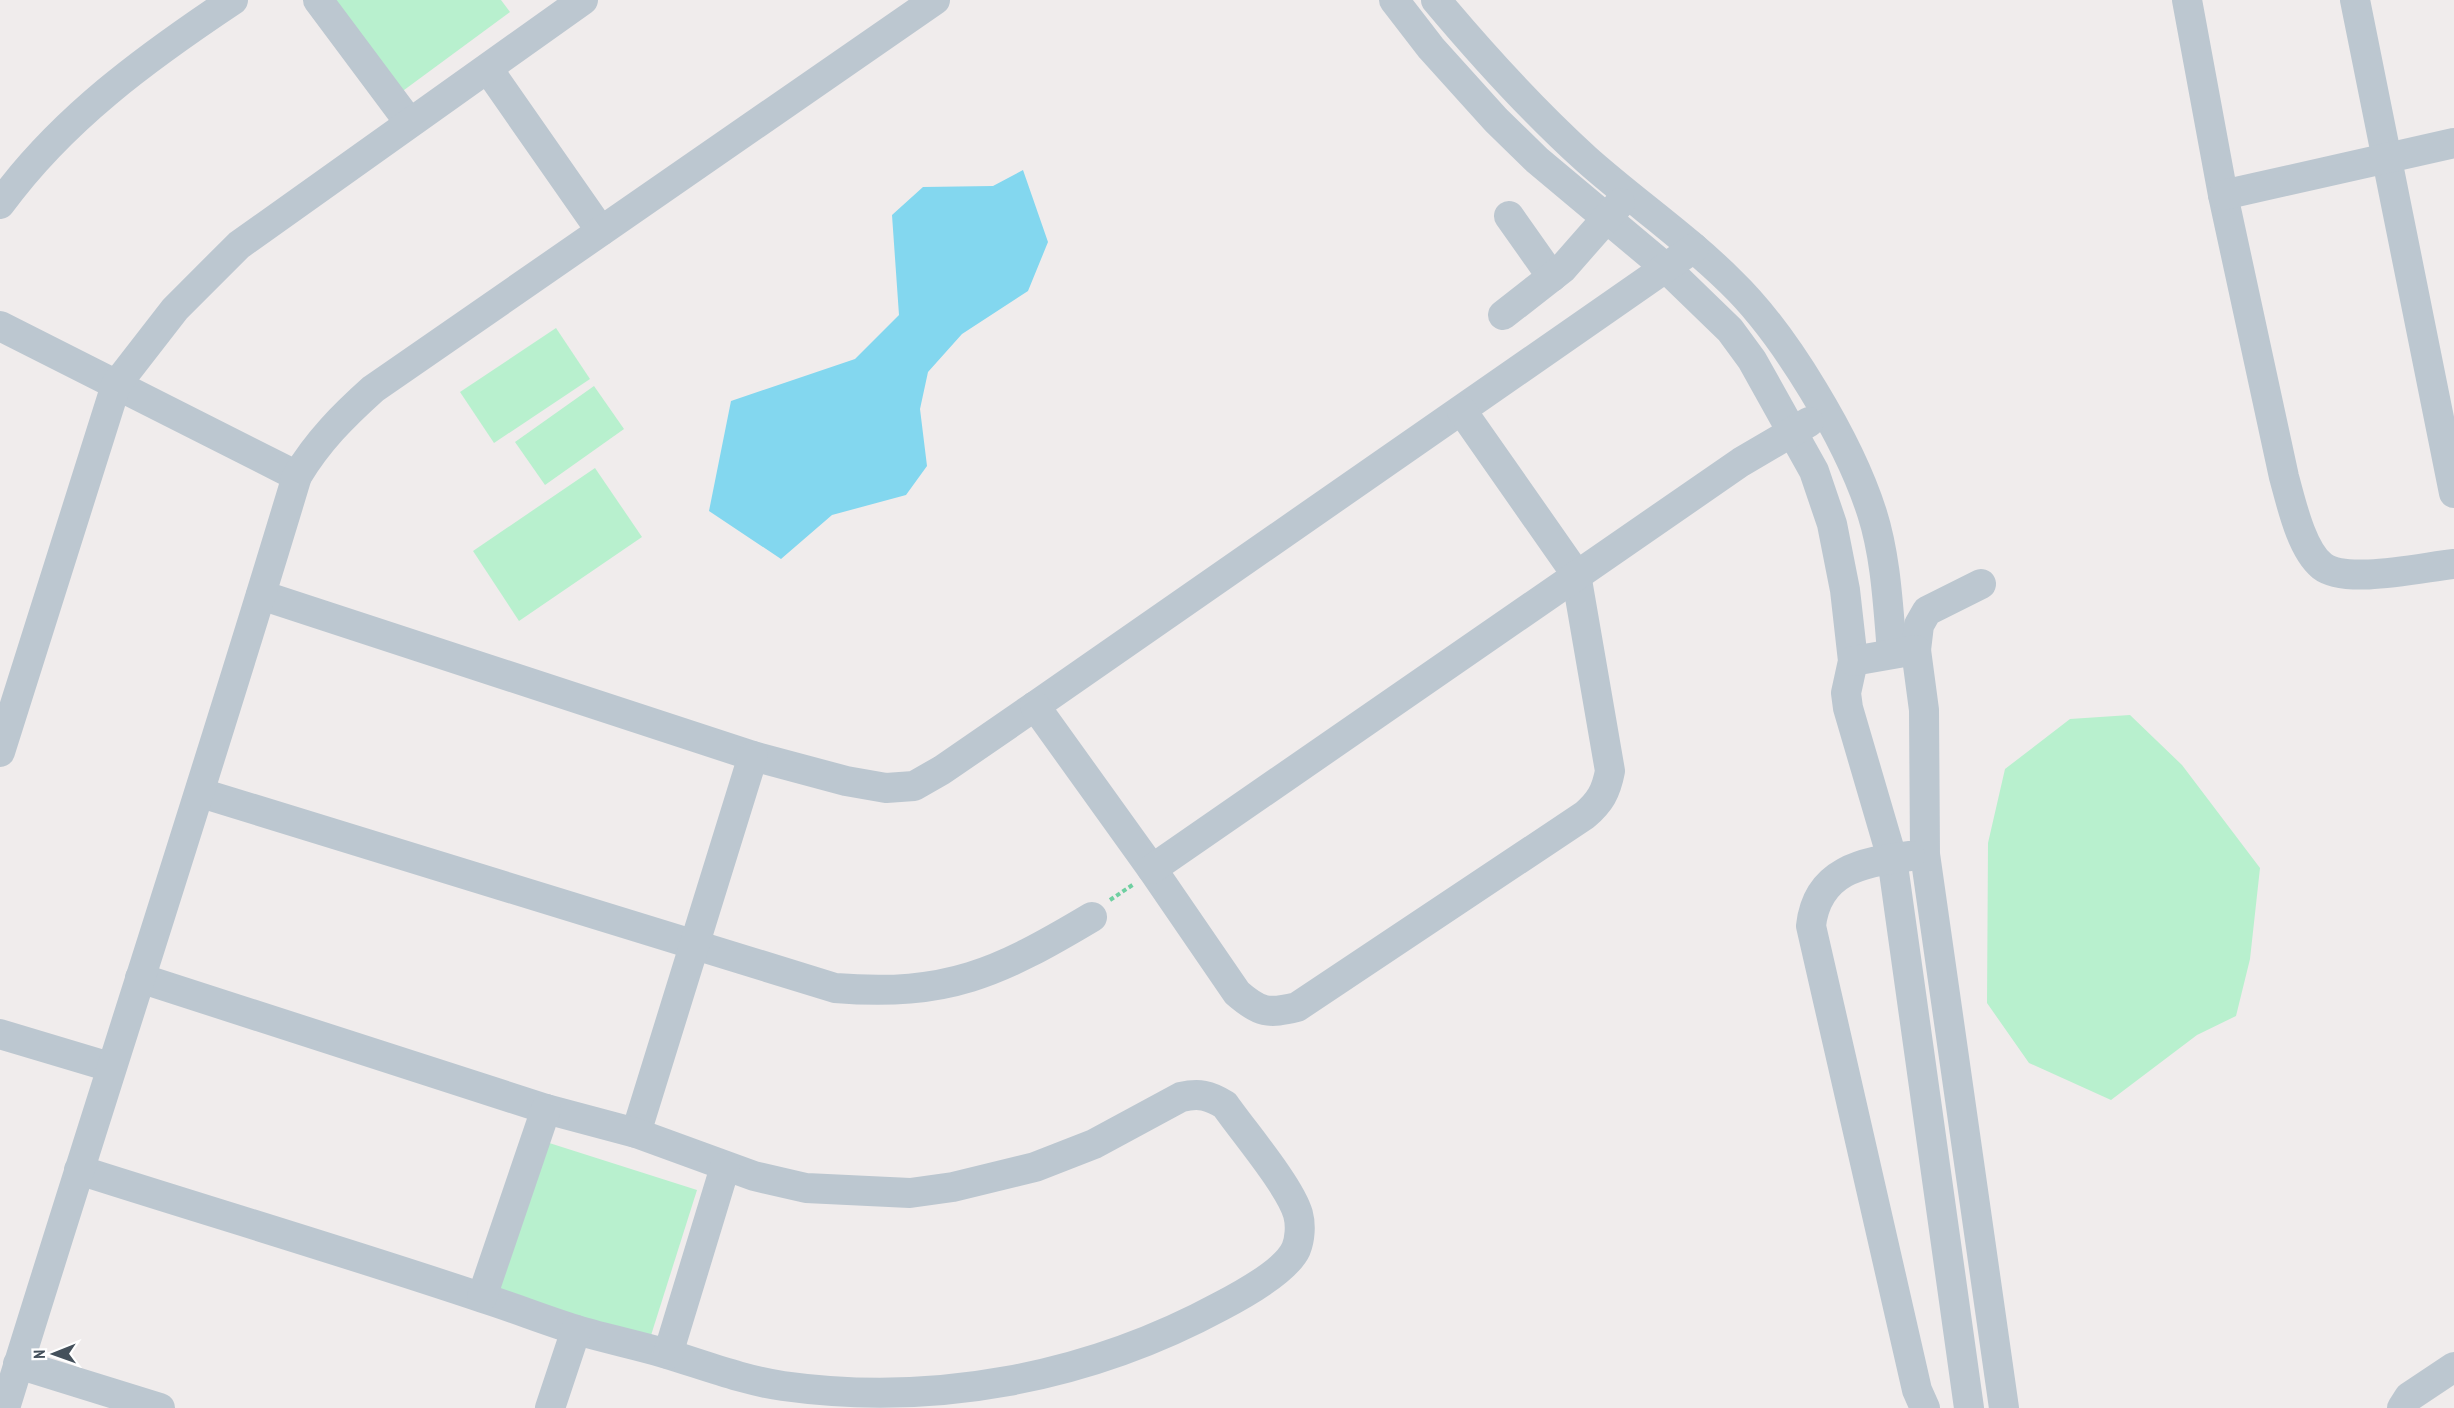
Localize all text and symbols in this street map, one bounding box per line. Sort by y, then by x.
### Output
north arrow [24,1324,84,1384]
text: N [29,1350,49,1359]

